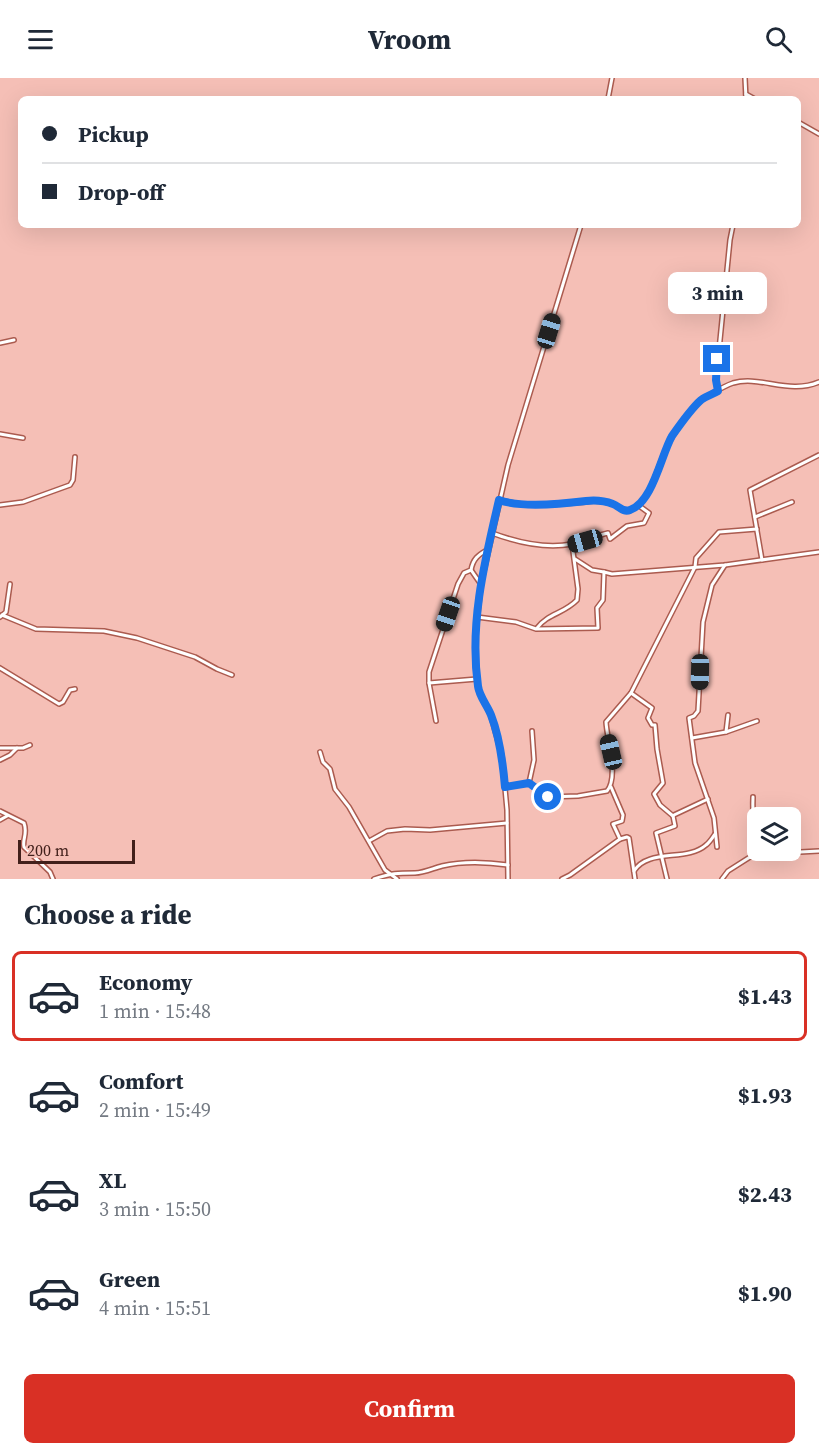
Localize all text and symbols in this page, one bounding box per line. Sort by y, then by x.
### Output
text: Vroom [368,21,451,58]
icon: menu [24,23,57,56]
icon: search [762,23,795,56]
text: Pickup [78,119,149,149]
text: Drop-off [78,177,164,207]
callout: 3 min [668,272,766,314]
text: 3 min [692,279,743,307]
car [535,311,563,351]
route end [703,345,730,372]
car [565,527,605,555]
car [434,594,462,634]
car [691,654,709,690]
car [598,732,624,772]
route start [534,783,561,810]
map controls [747,807,801,861]
button: layers [747,807,801,861]
scale bar [18,837,135,864]
text: 200 m [27,839,69,861]
text: Choose a ride [24,896,192,933]
text: Economy [99,967,193,997]
icon: car [27,969,81,1023]
text: $1.43 [738,981,792,1011]
text: 1 min · 15:48 [99,997,211,1025]
text: Comfort [99,1066,183,1096]
icon: car [27,1068,81,1122]
text: $1.93 [738,1080,792,1110]
text: 2 min · 15:49 [99,1096,211,1124]
text: XL [99,1165,126,1195]
icon: car [27,1167,81,1221]
text: $2.43 [738,1179,792,1209]
text: 3 min · 15:50 [99,1195,211,1223]
text: Green [99,1264,160,1294]
icon: car [27,1266,81,1320]
text: $1.90 [738,1278,792,1308]
text: 4 min · 15:51 [99,1294,211,1322]
button: Confirm [24,1374,795,1443]

